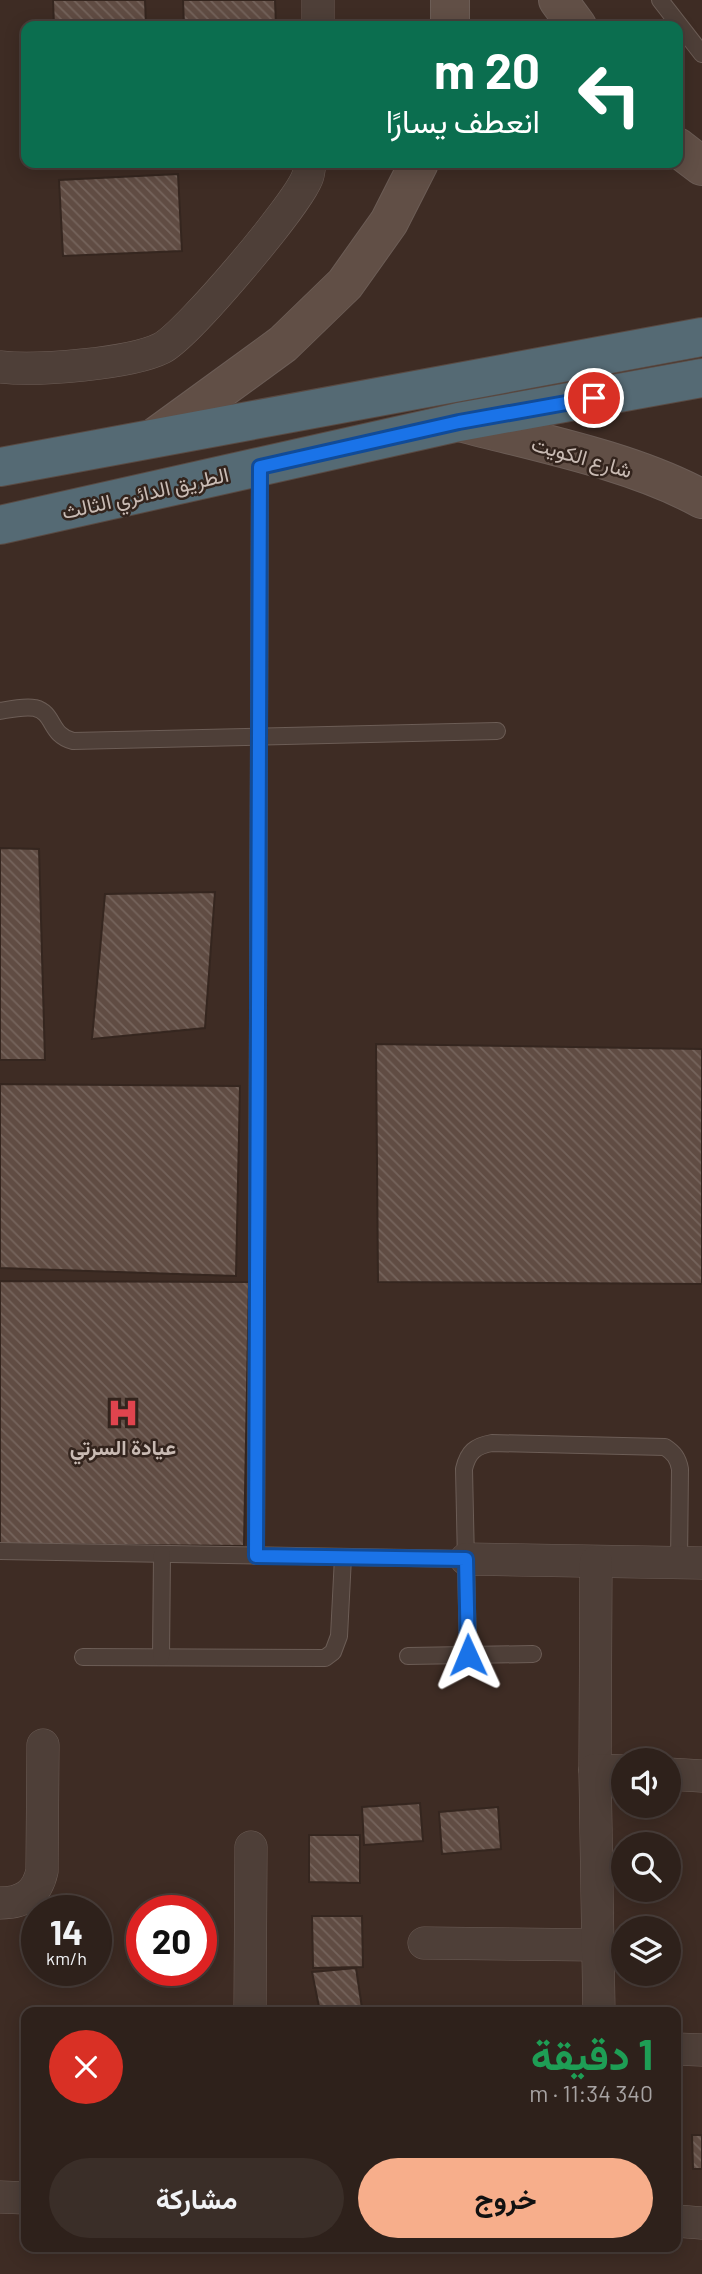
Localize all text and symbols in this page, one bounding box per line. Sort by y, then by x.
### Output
text: 20 m [434,40,540,99]
icon: left [564,49,655,140]
text: انعطف يسارًا [386,101,540,139]
pin [564,368,624,428]
icon: arrive [575,379,613,417]
street label: شارع الكويت [528,430,635,485]
street label: الطريق الدائري الثالث [59,461,232,529]
hospital icon: عيادة السرتي [106,1396,140,1430]
place label: عيادة السرتي [70,1434,176,1465]
position arrow [431,1618,505,1692]
map controls [611,1748,681,1986]
button: sound [611,1748,681,1818]
button: search [611,1832,681,1902]
speed limit sign: 20 [126,1895,217,1986]
text: 14 [50,1910,83,1952]
button: layers [611,1916,681,1986]
text: km/h [46,1947,87,1969]
text: 1 دقيقة [531,2028,653,2078]
button: close [49,2030,123,2104]
text: 340 m · 11:34 [529,2079,653,2107]
button: مشاركة [49,2158,344,2238]
button: خروج [358,2158,653,2238]

